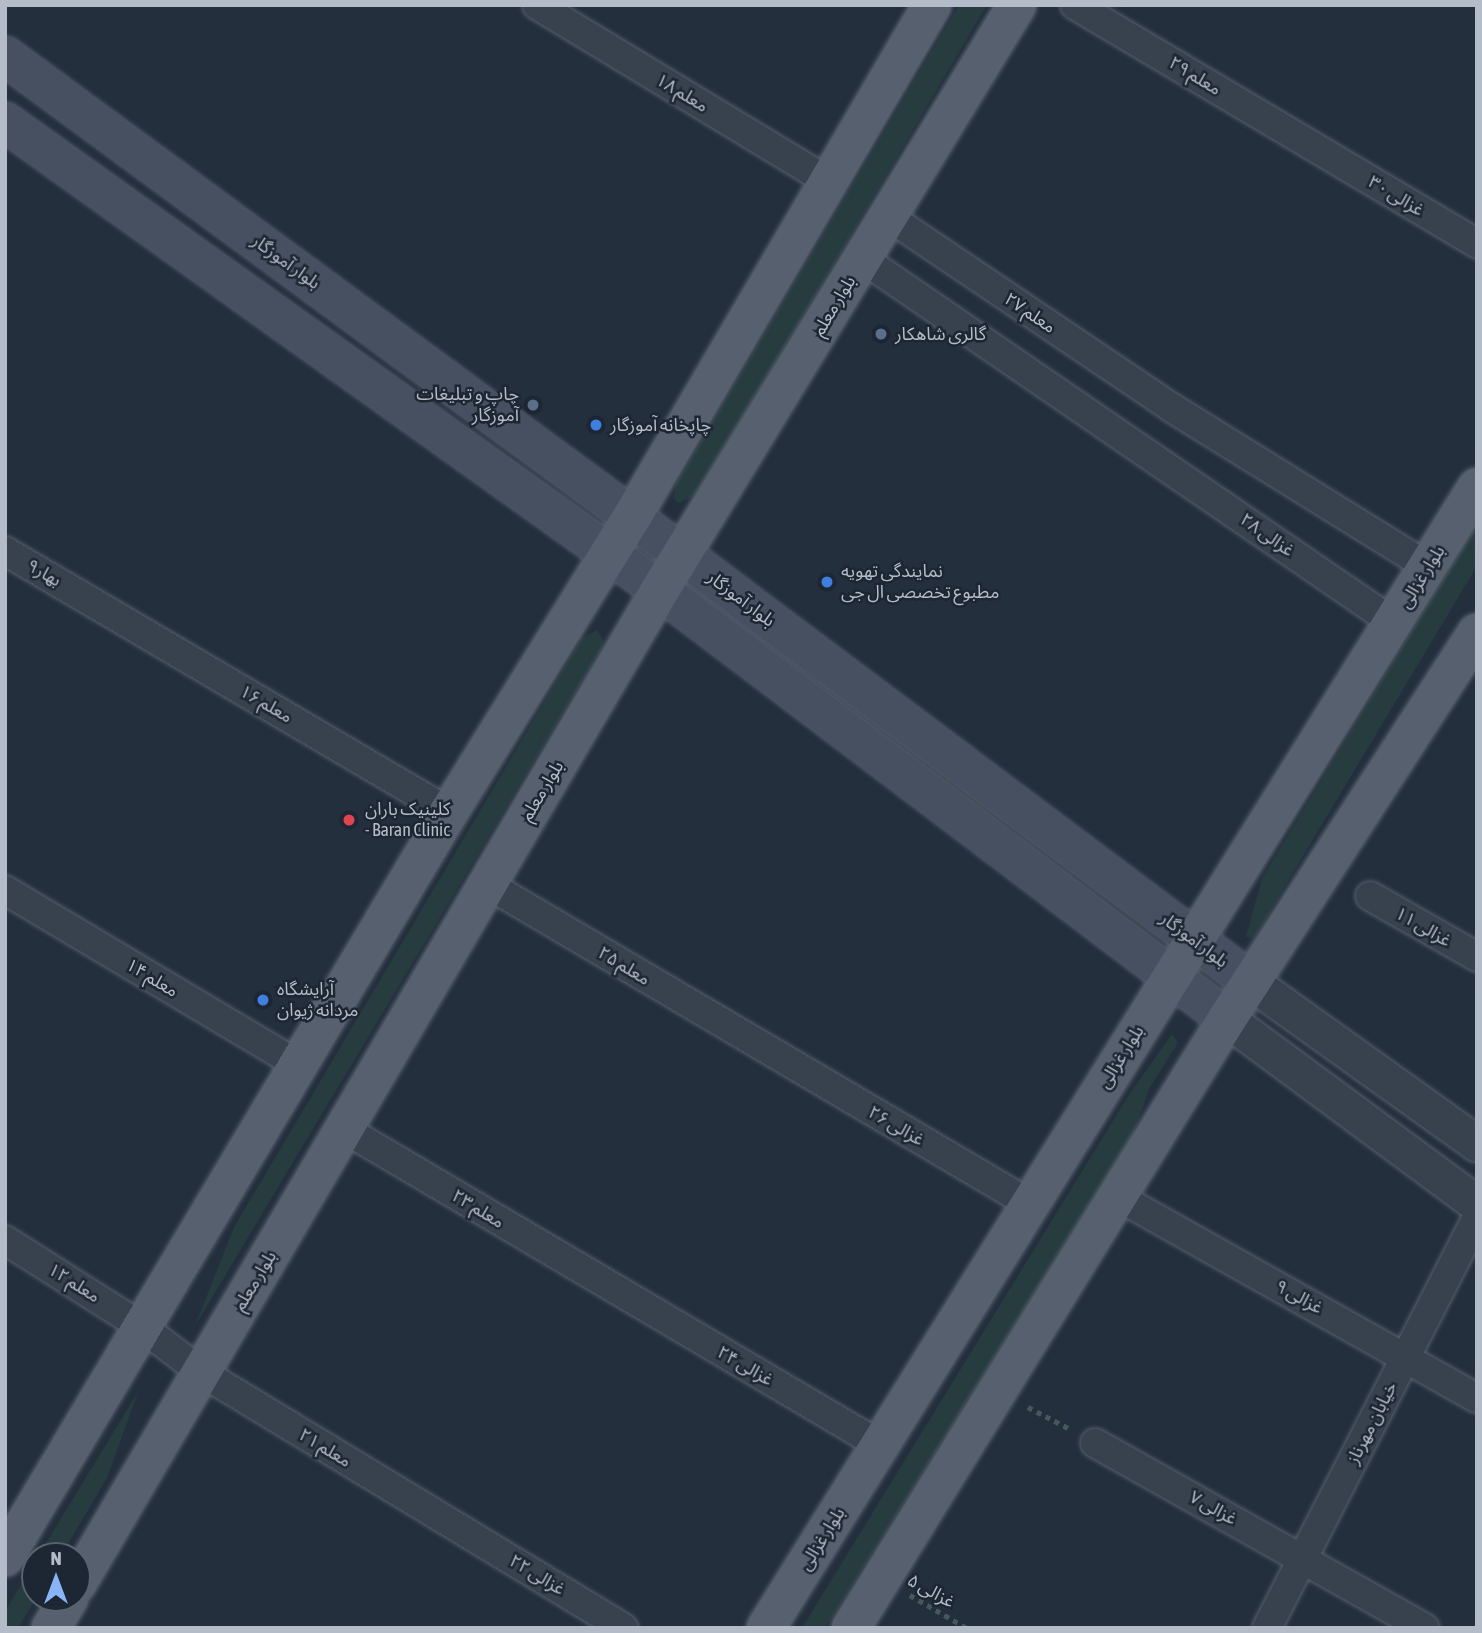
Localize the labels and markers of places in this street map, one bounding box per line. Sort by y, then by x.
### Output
place label: گالری شاهکار [895,323,986,345]
marker: گالری شاهکار [873,326,889,342]
place label: چاپ و تبلیغات آموزگار [416,384,519,426]
marker: چاپ و تبلیغات آموزگار [525,397,541,413]
place label: چاپخانه آموزگار [610,414,711,436]
marker: چاپخانه آموزگار [588,417,604,433]
place label: نمایندگی تهویه مطبوع تخصصی ال جی [841,561,999,604]
marker: نمایندگی تهویه مطبوع تخصصی ال جی [819,574,835,590]
place label: کلینیک باران - Baran Clinic [365,799,450,842]
marker: کلینیک باران - Baran Clinic [339,810,359,830]
place label: آرایشگاه مردانه ژیوان [277,979,359,1021]
marker: آرایشگاه مردانه ژیوان [255,992,271,1008]

